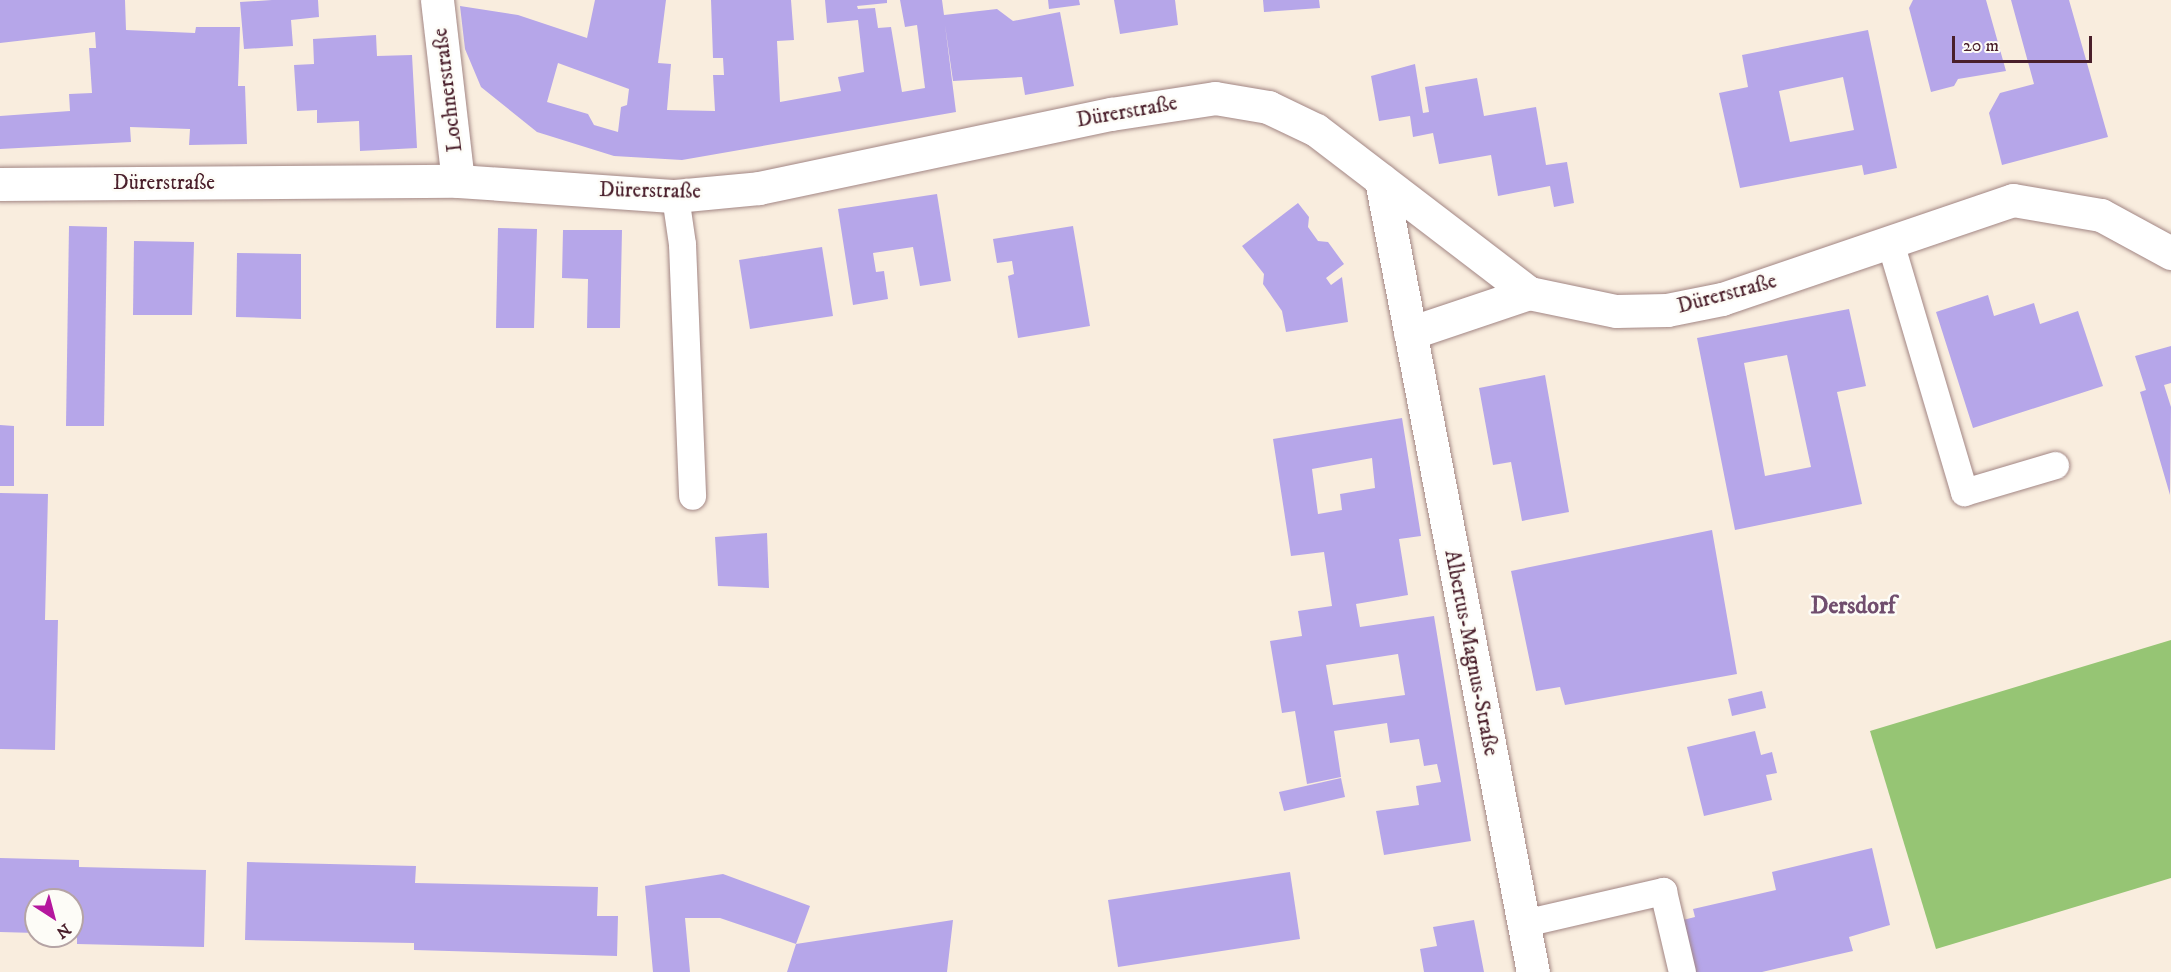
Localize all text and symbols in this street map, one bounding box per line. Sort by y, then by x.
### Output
scale bar [1955,24,2094,62]
street label: Lochnerstraße [428,27,468,153]
text: 20 m [1963,35,1999,57]
street label: Dürerstraße [1075,91,1179,133]
street label: Dürerstraße [113,170,215,196]
street label: Dürerstraße [599,178,701,204]
street label: Dürerstraße [1674,269,1780,319]
street label: Albertus-Magnus-Straße [1439,548,1503,758]
district label: Dersdorf [1811,593,1895,621]
north arrow [24,888,84,948]
text: N [52,919,75,943]

